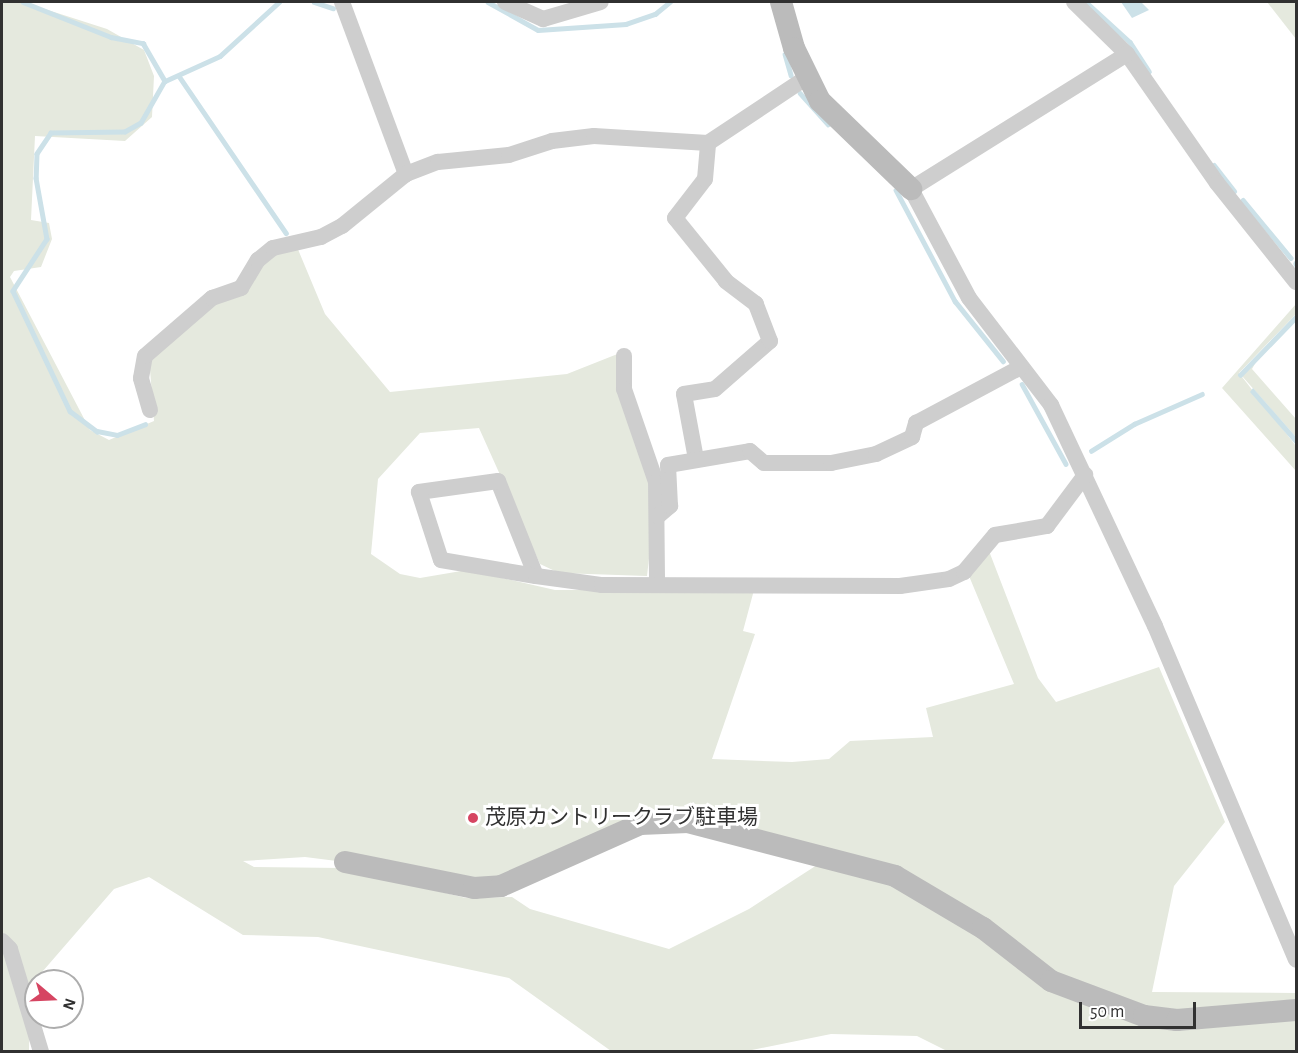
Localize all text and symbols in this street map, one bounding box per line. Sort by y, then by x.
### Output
place label: 茂原カントリークラブ駐車場 [485,805,758,831]
marker: 茂原カントリークラブ駐車場 [466,811,480,825]
north arrow [24,969,84,1029]
scale bar [1082,990,1199,1028]
text: N [60,996,79,1012]
text: 50 m [1090,1003,1124,1021]

